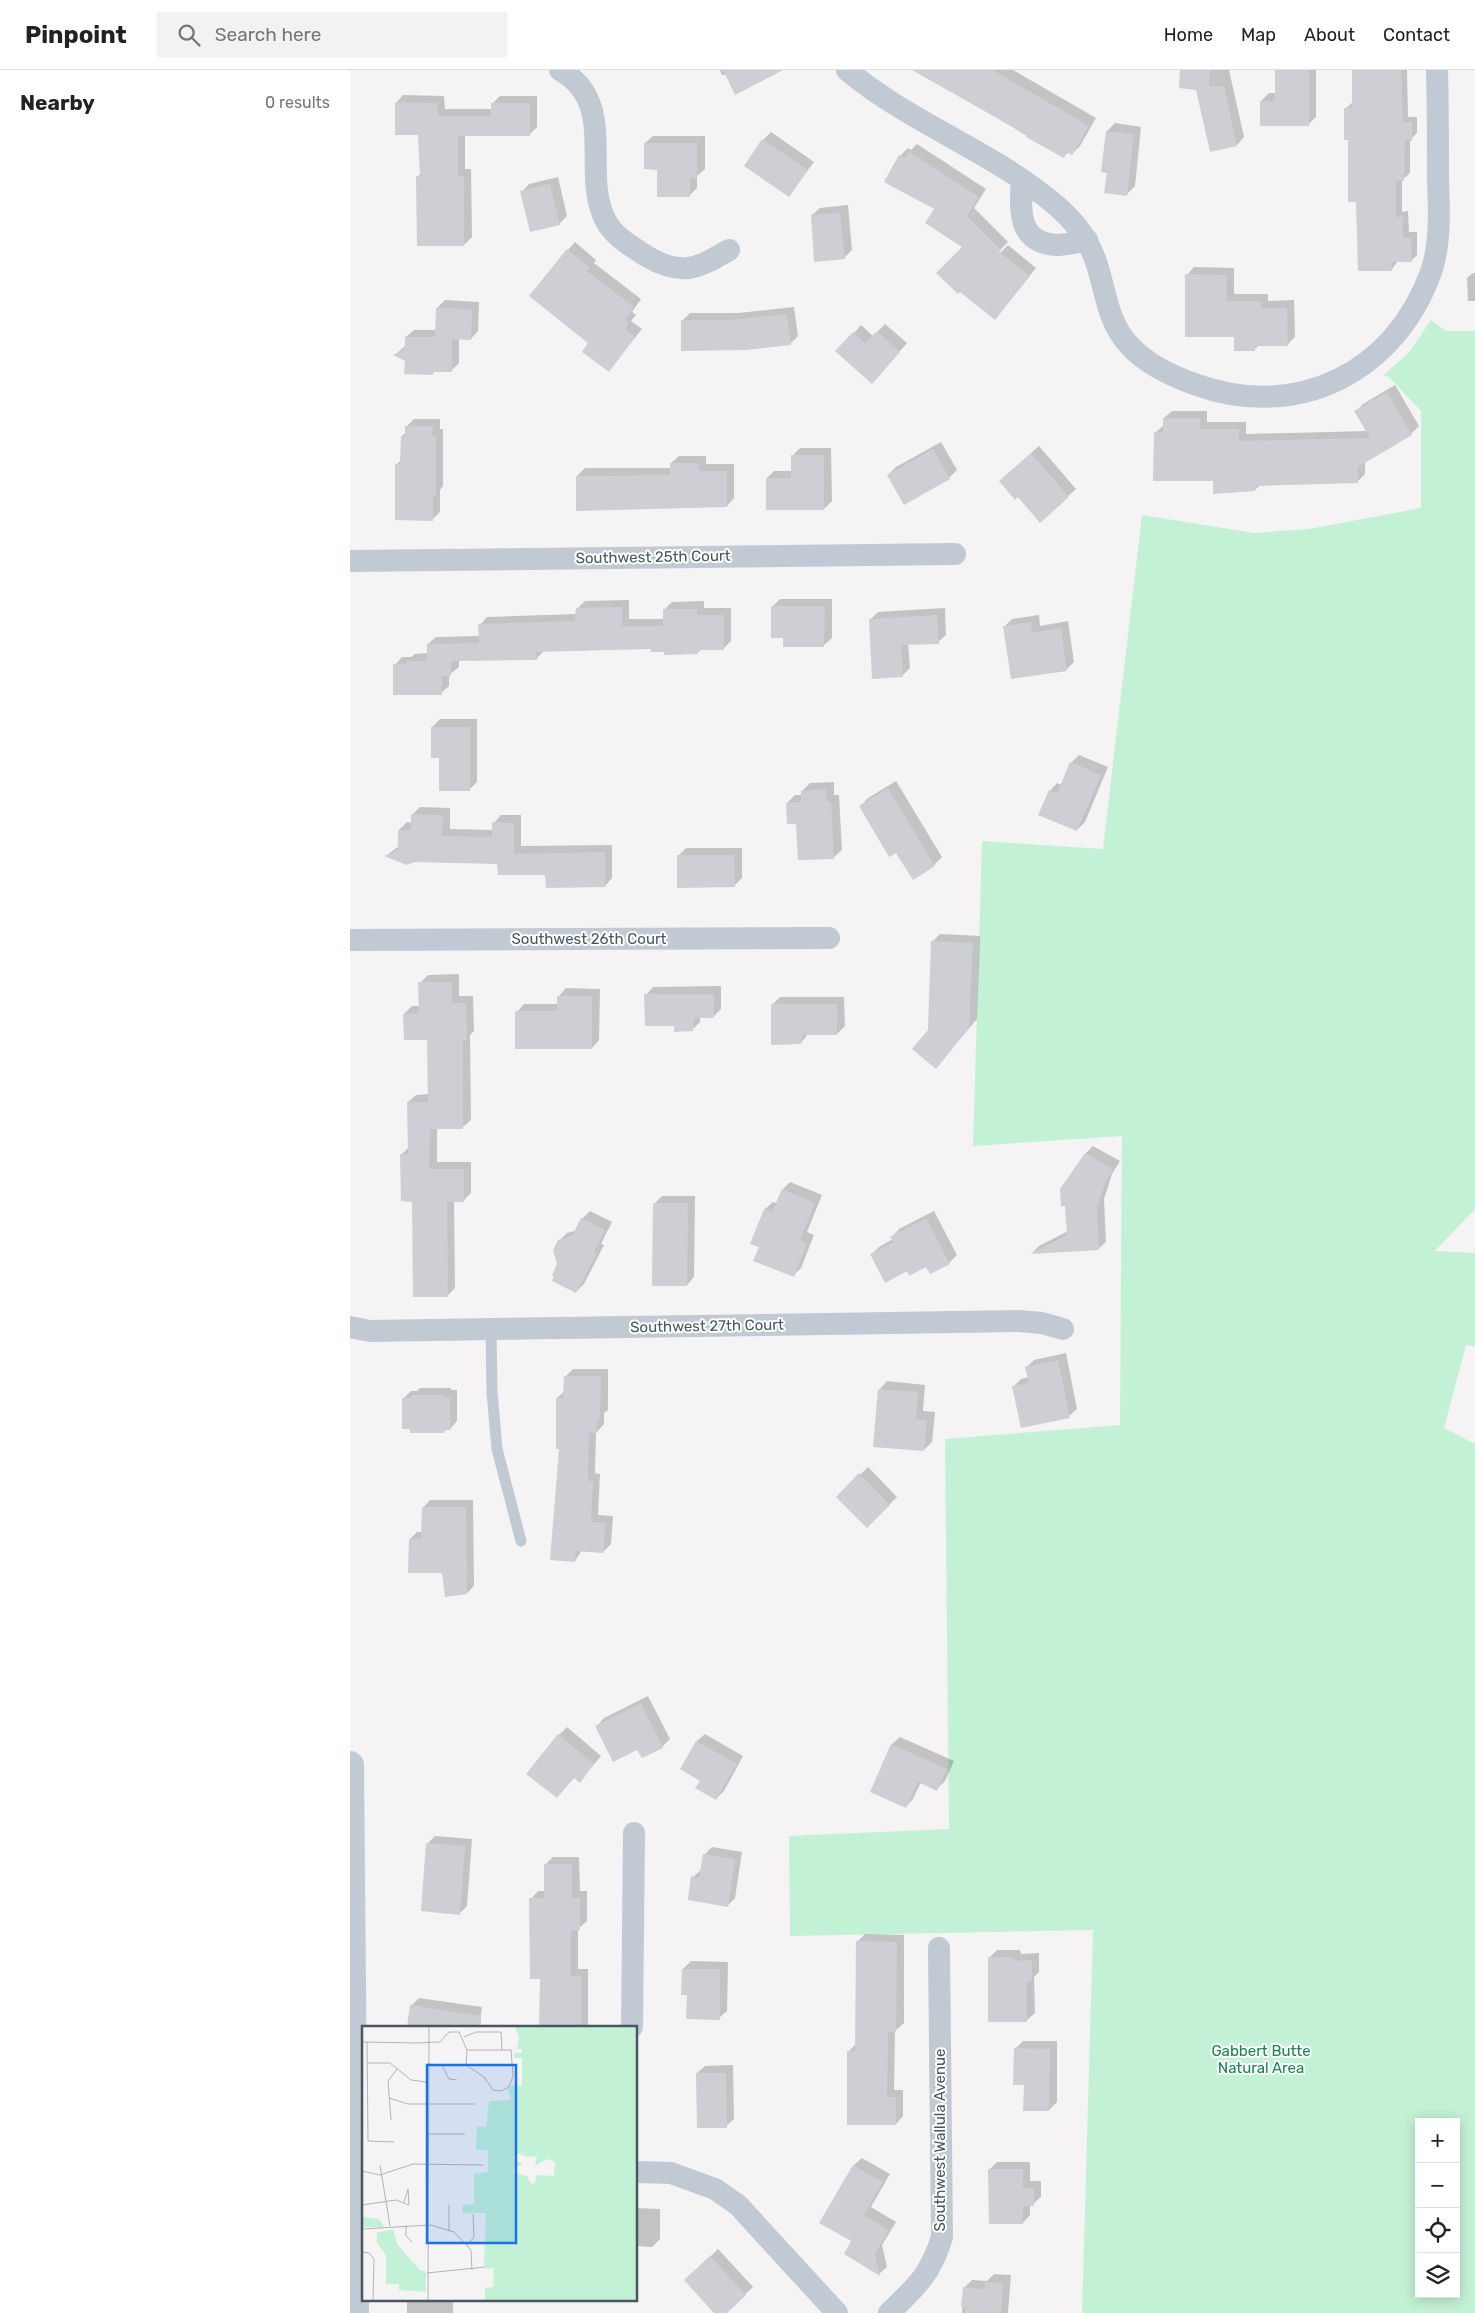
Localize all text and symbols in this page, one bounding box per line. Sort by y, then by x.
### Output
search box [157,12,507,57]
text: Pinpoint [25,21,127,49]
icon: search [175,21,203,49]
text: Search here [215,23,321,46]
text: Home [1164,24,1213,46]
text: Map [1241,24,1276,46]
text: About [1304,24,1355,46]
text: Contact [1383,24,1450,46]
text: Nearby [20,90,95,115]
text: 0 results [265,93,330,112]
street label: Southwest 25th Court [575,547,731,567]
street label: Southwest 26th Court [512,930,667,948]
street label: Southwest 27th Court [630,1316,784,1336]
inset map [362,2026,638,2300]
park label: Gabbert Butte Natural Area [1211,2042,1311,2077]
street label: Southwest Wallula Avenue [931,2048,949,2232]
map controls [1415,2118,1460,2298]
button: + [1415,2118,1460,2163]
button: − [1415,2163,1460,2208]
button: locate [1415,2208,1460,2253]
button: layers [1415,2253,1460,2298]

